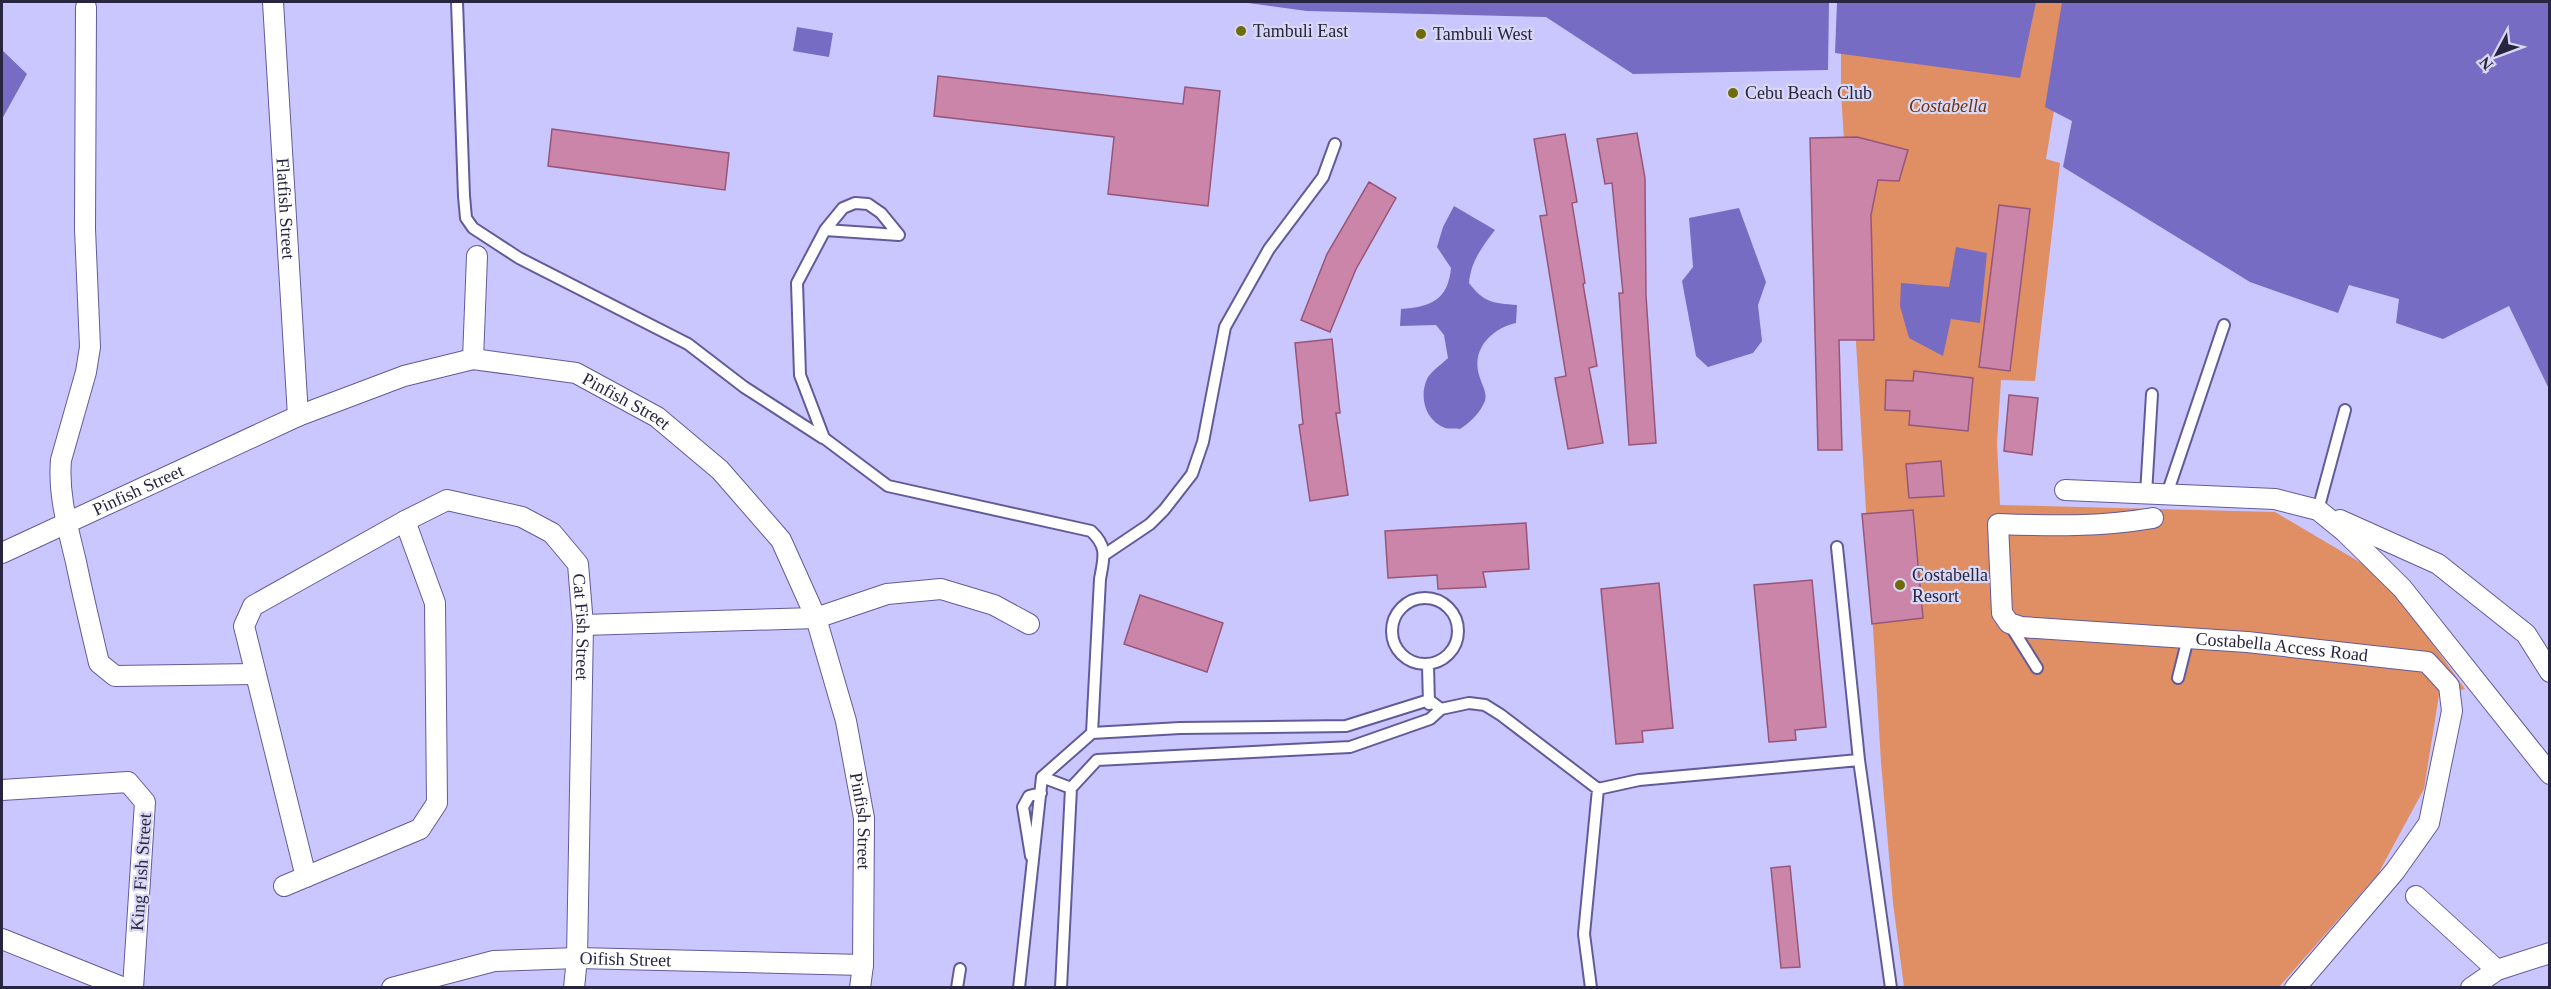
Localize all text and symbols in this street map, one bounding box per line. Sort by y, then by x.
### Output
place label: Tambuli East [1253,21,1348,41]
marker: Tambuli East [1234,24,1248,38]
place label: Tambuli West [1433,24,1532,44]
north arrow [2467,24,2527,84]
marker: Tambuli West [1414,27,1428,41]
text: N [2476,53,2496,73]
place label: Cebu Beach Club [1745,83,1872,103]
marker: Cebu Beach Club [1726,86,1740,100]
park label: Costabella [1909,96,1987,116]
street label: Flatfish Street [272,157,299,260]
street label: Pinfish Street [579,368,674,434]
street label: Pinfish Street [90,460,187,520]
place label: Costabella Resort [1912,565,1988,606]
street label: Cat Fish Street [569,573,593,681]
marker: Costabella Resort [1893,578,1907,592]
street label: Costabella Access Road [2195,629,2369,665]
street label: Pinfish Street [846,771,874,870]
street label: King Fish Street [127,812,155,932]
street label: Oifish Street [579,948,671,970]

